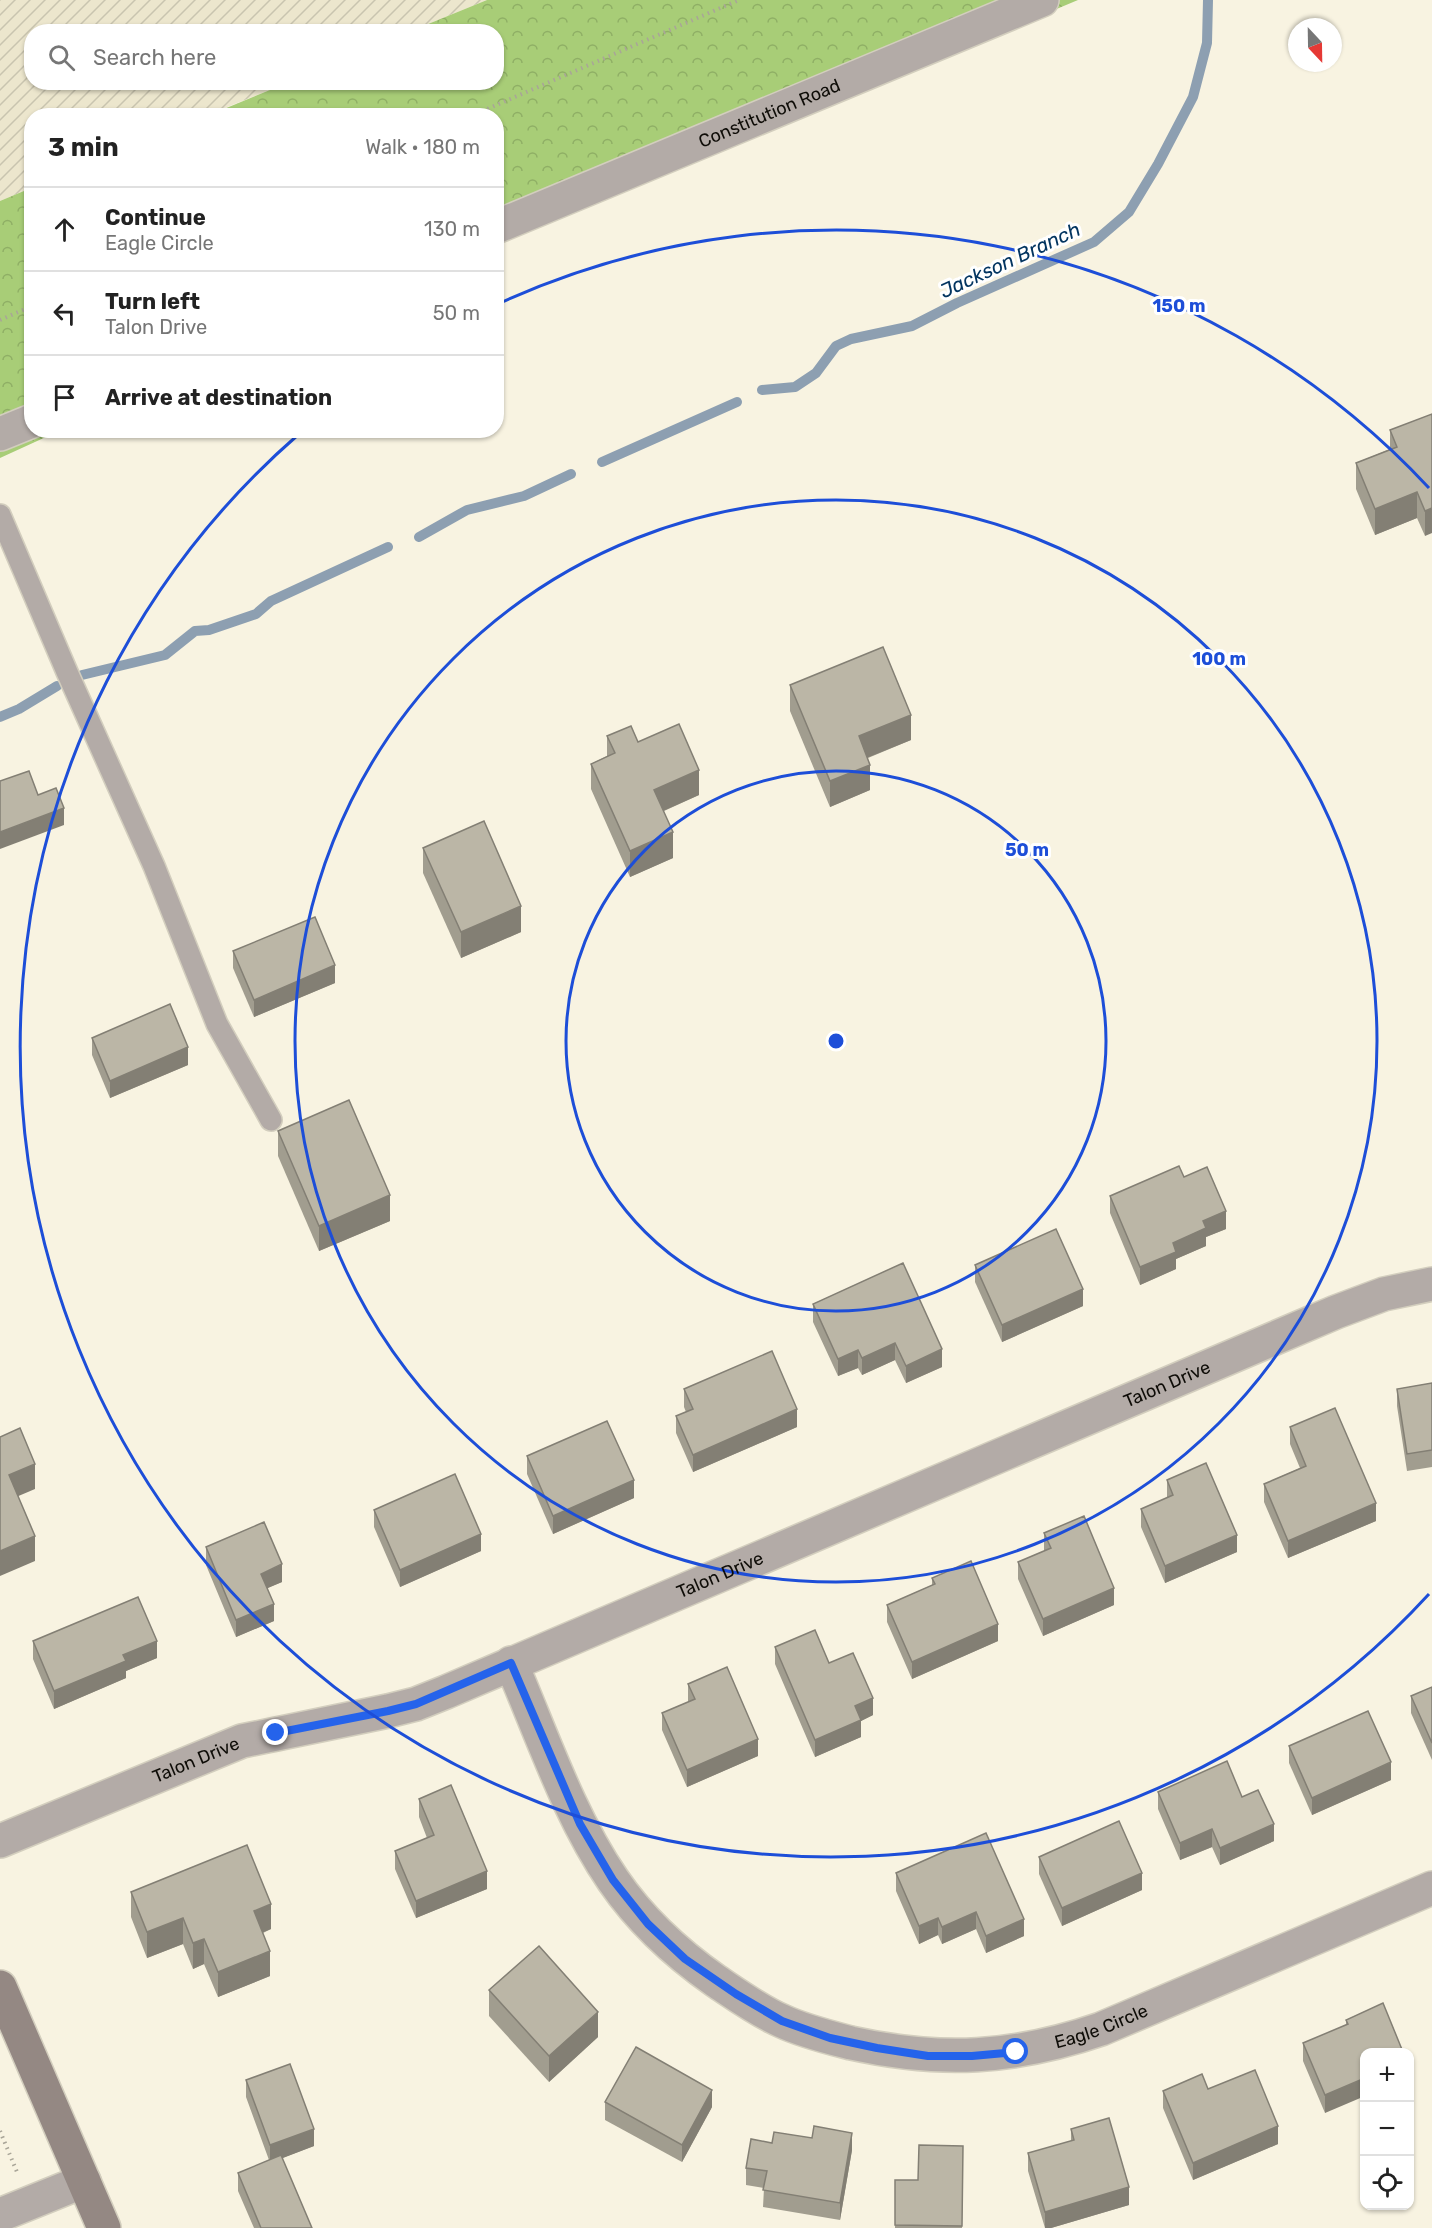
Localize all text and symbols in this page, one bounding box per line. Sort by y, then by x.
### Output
north arrow [1288,18,1342,72]
search box [24,24,504,90]
icon: search [45,41,78,74]
text: Search here [93,44,216,71]
street label: Constitution Road [695,74,843,153]
text: 3 min [48,132,119,163]
text: Walk · 180 m [365,135,480,159]
text: Continue [105,204,206,231]
icon: ahead [48,213,81,246]
text: 130 m [424,217,480,241]
water label: Jackson Branch [936,217,1084,303]
text: Eagle Circle [105,231,214,255]
text: Turn left [105,288,200,315]
text: 150 m [1152,295,1206,317]
icon: left [48,297,81,330]
text: 50 m [433,301,480,325]
text: Talon Drive [105,315,207,339]
icon: arrive [48,381,81,414]
text: Arrive at destination [105,384,332,411]
text: 100 m [1192,648,1246,670]
text: 50 m [1005,839,1049,861]
centre of rings [826,1031,846,1051]
street label: Talon Drive [1120,1356,1214,1412]
street label: Talon Drive [673,1547,767,1603]
route end [262,1719,288,1745]
street label: Talon Drive [149,1732,243,1788]
street label: Eagle Circle [1052,1999,1151,2053]
route start [1002,2038,1028,2064]
map controls [1360,2048,1414,2210]
button: + [1360,2048,1414,2102]
button: − [1360,2102,1414,2156]
button: locate [1360,2156,1414,2210]

